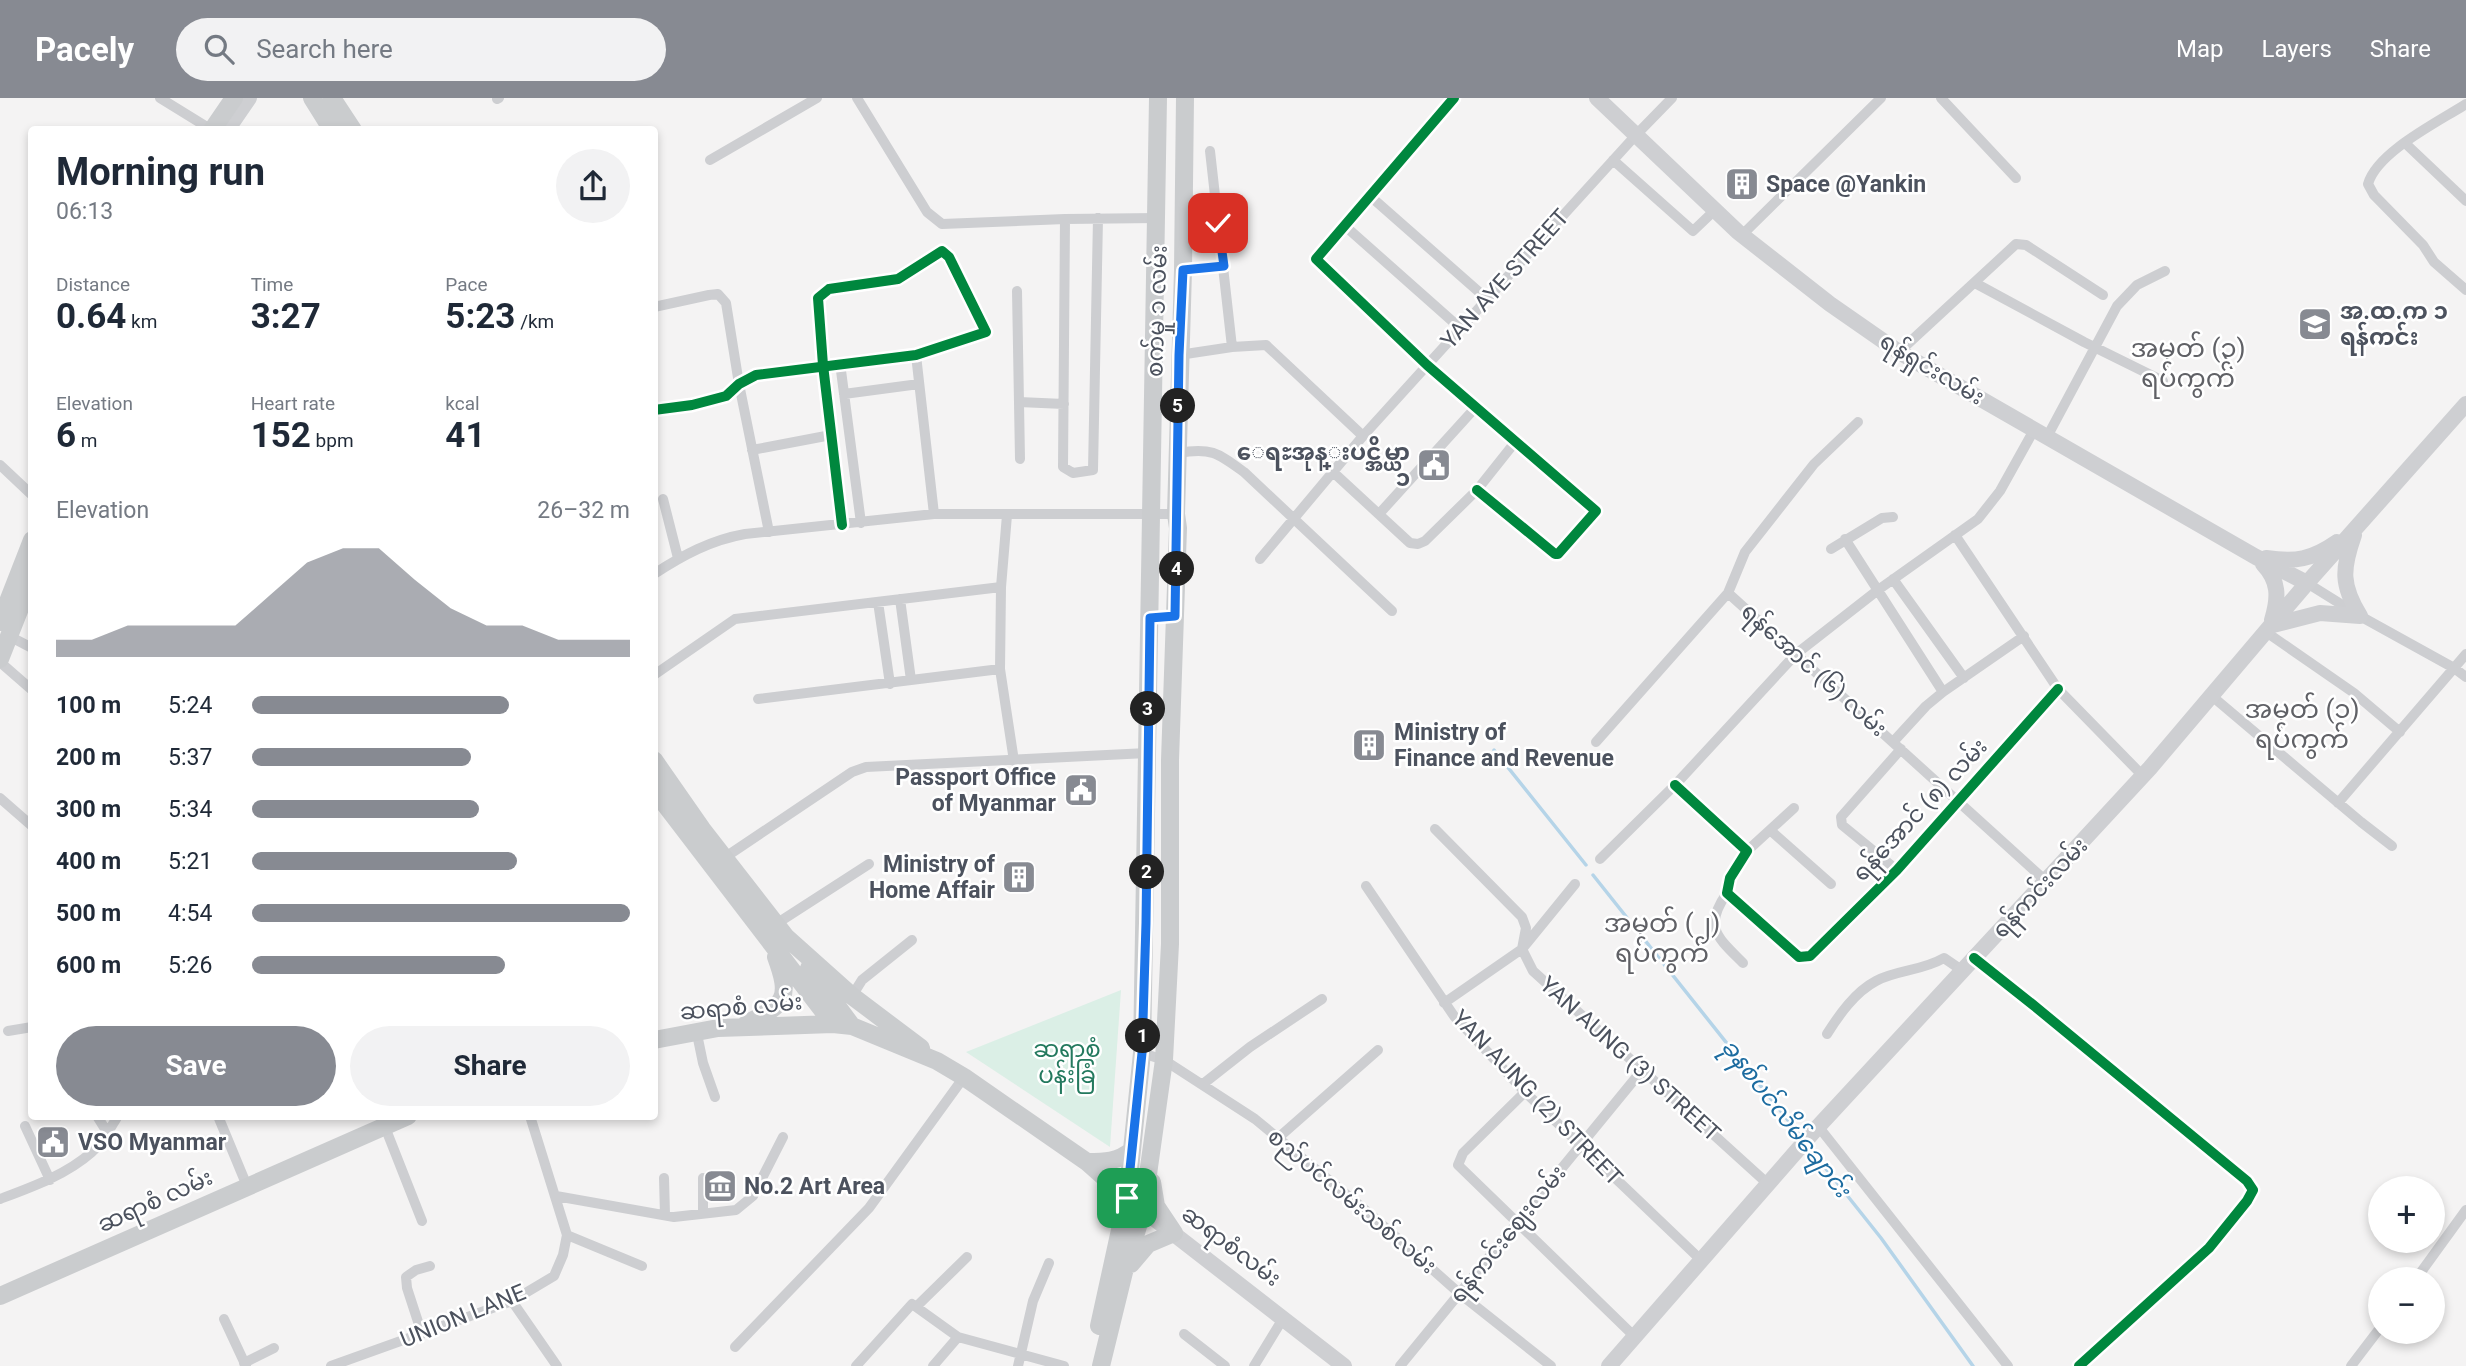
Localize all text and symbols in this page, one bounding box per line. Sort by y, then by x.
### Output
search box [176,18,666,81]
text: Pacely [35,30,134,69]
icon: search [200,30,238,68]
text: Search here [256,34,393,64]
text: Map [2176,35,2224,63]
text: Layers [2262,35,2332,63]
text: Share [2370,35,2431,63]
button: share [556,149,630,223]
text: Morning run [56,150,265,194]
building icon: Space @Yankin [1723,165,1761,203]
place label: Space @Yankin [1766,171,1926,198]
pin [1188,193,1248,253]
text: 06:13 [56,198,113,225]
icon: check [1199,204,1237,242]
street label: YAN AYE STREET [1435,204,1575,354]
street label: စက်မှု ၁ လမ်း [1138,244,1178,378]
text: Distance [56,273,130,296]
text: Time [251,273,293,296]
text: Pace [445,273,488,296]
text: 0.64 [56,296,126,337]
text: 3:27 [251,296,321,337]
text: 5:23 [445,296,515,337]
place label: အ.ထ.က ၁ ရန်ကင်း [2340,298,2448,356]
school or university icon: အ.ထ.က ၁ ရန်ကင်း [2296,305,2334,343]
text: km [126,310,157,333]
text: /km [515,310,554,333]
street label: ရန်ရှင်းလမ်း [1872,325,1991,415]
district label: အမှတ် (၃) ရပ်ကွက် [2130,331,2246,399]
pin: 5 [1160,388,1196,424]
text: Elevation [56,392,133,415]
text: Heart rate [251,392,335,415]
text: kcal [445,392,480,415]
text: 5 [1172,394,1183,417]
text: 6 [56,415,76,456]
text: 152 [251,415,311,456]
text: 41 [445,415,486,456]
text: m [76,429,97,452]
text: bpm [311,429,354,452]
place label: ေရႊအုန္းပင္အိမ္ယာ ၁ [1237,436,1410,492]
public building icon: ေရႊအုန္းပင္အိမ္ယာ ၁ [1415,446,1453,484]
text: Elevation [56,497,149,524]
text: 26–32 m [537,497,630,524]
pin: 4 [1160,552,1194,587]
text: 4 [1171,557,1182,580]
street label: ရန်အောင် (၆) လမ်း [1732,595,1894,746]
text: 100 m [56,692,121,719]
text: 5:24 [168,692,212,719]
pin: 3 [1130,692,1166,726]
district label: အမှတ် (၁) ရပ်ကွက် [2244,692,2360,760]
text: 3 [1142,697,1153,720]
place label: Ministry of Finance and Revenue [1394,719,1614,772]
building icon: Ministry of Finance and Revenue [1350,726,1388,764]
street label: ရန်အောင် (၈) လမ်း [1845,731,1997,890]
text: 200 m [56,744,121,771]
text: 5:37 [168,744,212,771]
place label: Passport Office of Myanmar [895,764,1057,817]
public building icon: Passport Office of Myanmar [1062,771,1100,809]
text: 300 m [56,796,121,823]
text: 5:34 [168,796,212,823]
street label: ရန်ကင်းလမ်း [1985,830,2097,947]
text: 400 m [56,848,121,875]
text: 5:21 [168,848,212,875]
place label: Ministry of Home Affair [869,851,996,904]
pin: 2 [1130,854,1164,890]
building icon: Ministry of Home Affair [1000,858,1038,896]
text: 2 [1141,860,1152,883]
text: 500 m [56,900,121,927]
text: 4:54 [168,900,212,927]
district label: အမှတ် (၂) ရပ်ကွက် [1604,906,1720,974]
text: 600 m [56,952,121,979]
text: 5:26 [168,952,212,979]
street label: YAN AUNG (3) STREET [1534,971,1726,1147]
street label: ဆရာစံ လမ်း [678,985,804,1031]
street label: YAN AUNG (2) STREET [1446,1005,1628,1192]
pin: 1 [1126,1018,1160,1054]
text: 1 [1137,1024,1148,1047]
button: Save [56,1026,336,1106]
button: Share [350,1026,630,1106]
water label: ခုနစ်ပင်လိမ်ချောင်း [1711,1031,1860,1208]
park label: ဆရာစံ ပန်းခြံ [1033,1036,1101,1094]
street label: စည်ပင်လမ်းသစ်လမ်း [1259,1120,1444,1283]
public building icon: VSO Myanmar [34,1123,72,1161]
place label: VSO Myanmar [78,1129,227,1156]
street label: ရန်ကင်းဈေးလမ်း [1442,1158,1576,1311]
street label: ဆရာစံ လမ်း [92,1161,219,1243]
museum icon: No.2 Art Area [701,1167,739,1205]
pin [1097,1168,1157,1228]
place label: No.2 Art Area [744,1173,885,1200]
map controls [2368,1176,2445,1344]
button: + [2368,1176,2445,1253]
icon: arrive [1108,1179,1146,1217]
street label: ဆရာစံလမ်း [1173,1198,1288,1296]
button: − [2368,1267,2445,1344]
street label: UNION LANE [396,1279,530,1353]

